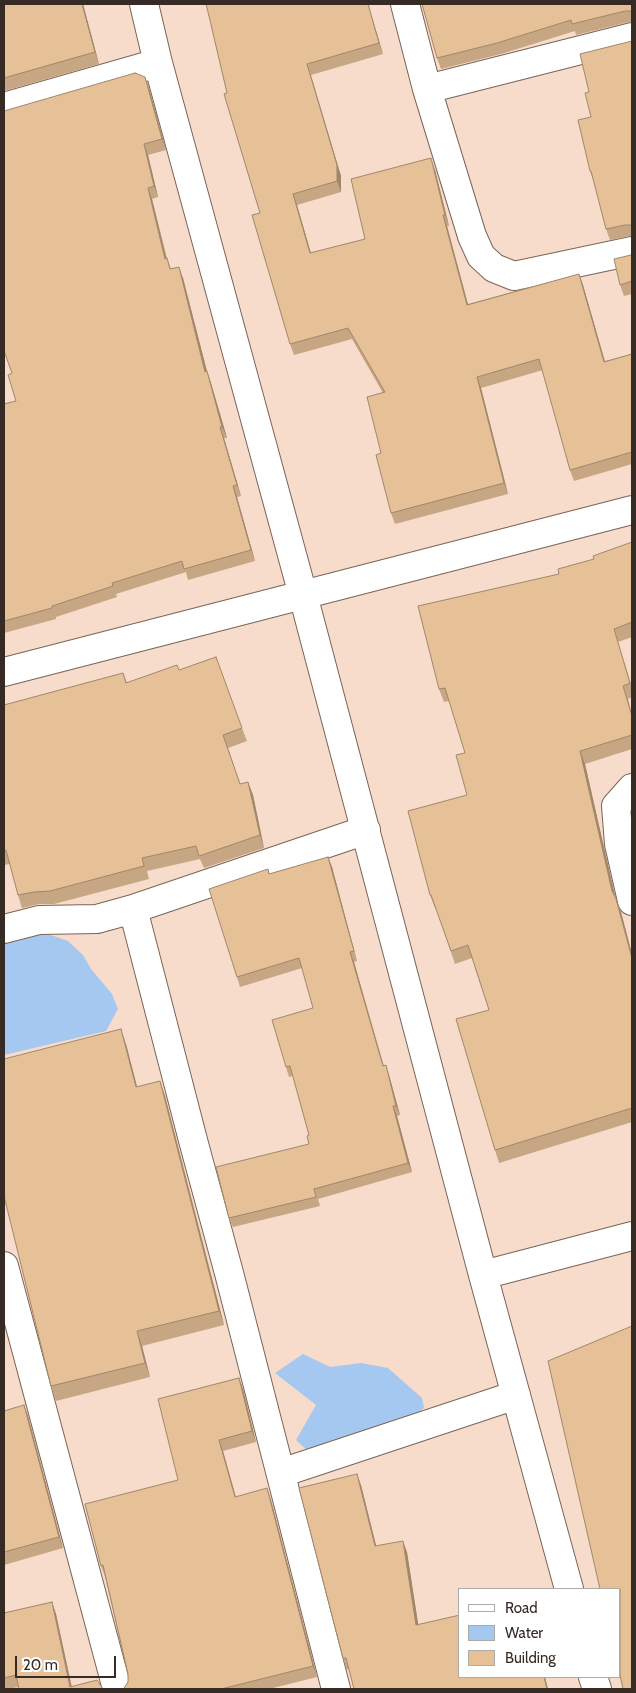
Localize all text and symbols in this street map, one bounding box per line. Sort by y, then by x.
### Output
legend [458,1588,621,1678]
text: Road [505,1599,538,1617]
text: Water [505,1624,543,1642]
scale bar [18,1646,119,1678]
text: Building [505,1649,556,1667]
text: 20 m [23,1656,58,1674]

